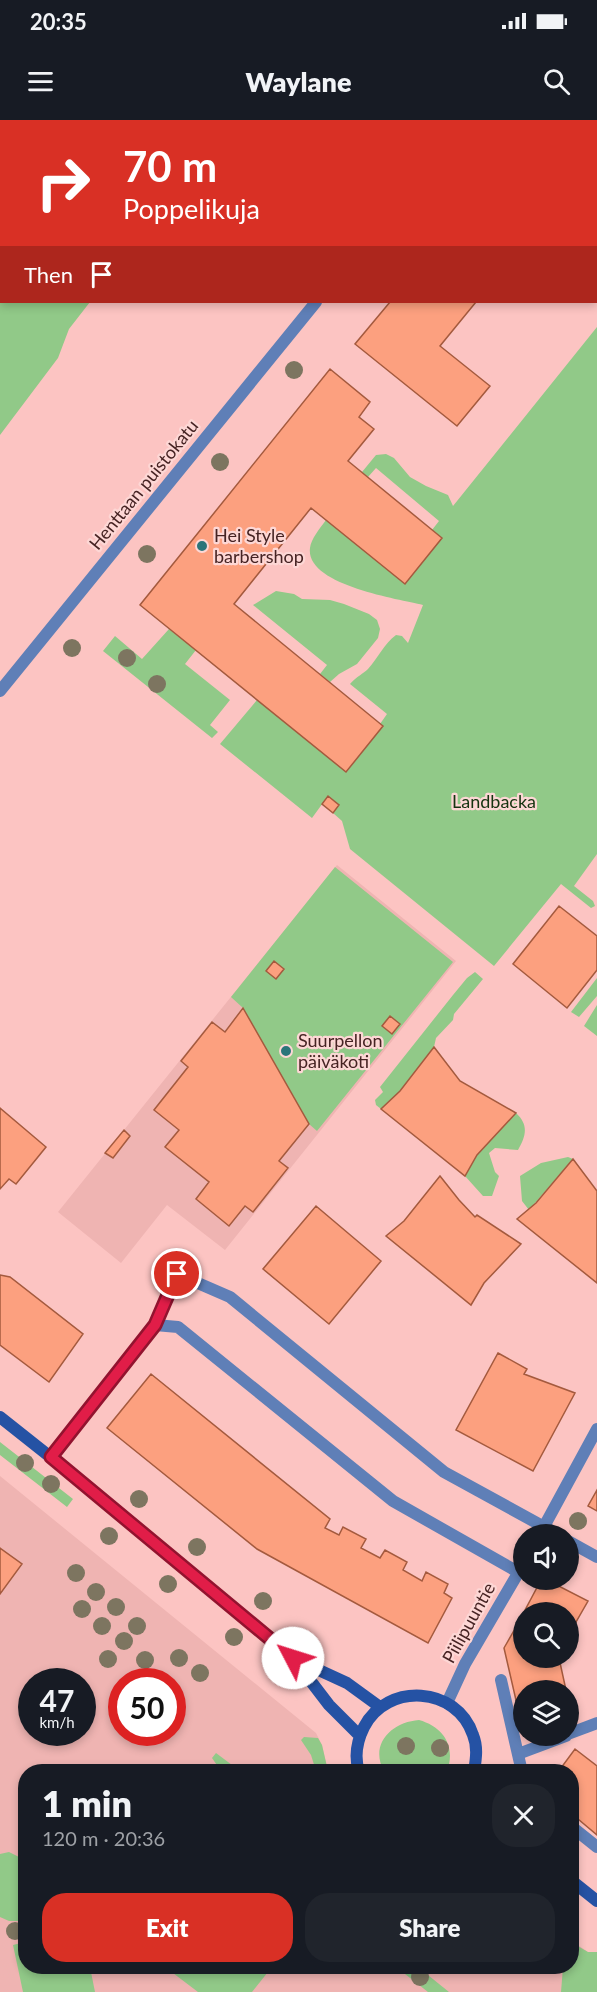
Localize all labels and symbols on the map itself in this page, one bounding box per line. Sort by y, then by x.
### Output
street label: Henttaan puistokatu [84,415,202,554]
place label: Hei Style barbershop [214,524,304,567]
marker: Hei Style barbershop [195,539,209,553]
park label: Landbacka [452,790,536,812]
place label: Suurpellon päiväkoti [298,1029,383,1072]
marker: Suurpellon päiväkoti [279,1044,293,1058]
pin [151,1248,202,1299]
street label: Piilipuuntie [437,1578,499,1667]
position arrow [261,1626,325,1690]
speed limit sign: 50 [108,1668,186,1746]

